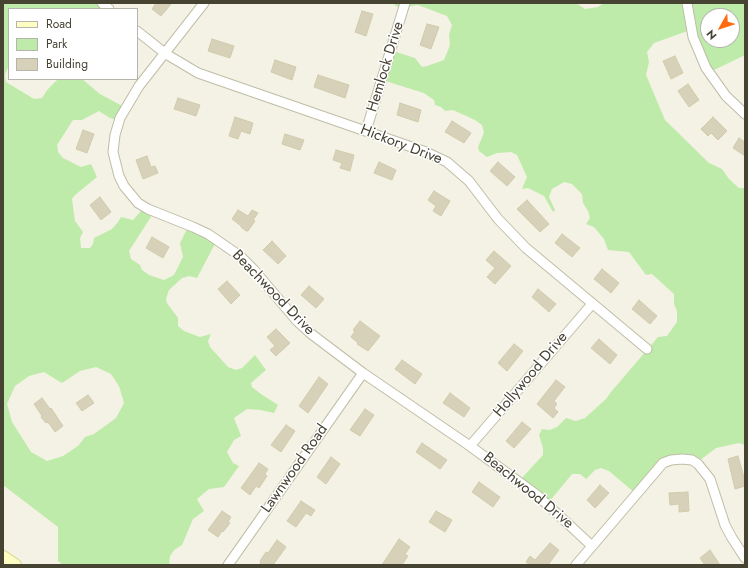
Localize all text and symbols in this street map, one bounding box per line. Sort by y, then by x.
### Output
legend [8,8,138,80]
north arrow [700,8,740,48]
text: Road [46,15,72,33]
street label: Hemlock Drive [364,20,408,114]
text: N [702,27,720,43]
text: Park [46,35,67,53]
text: Building [46,55,88,73]
street label: Hickory Drive [357,121,445,169]
street label: Beachwood Drive [228,247,318,339]
street label: Hollywood Drive [490,329,572,421]
street label: Lawnwood Road [258,421,332,517]
street label: Beachwood Drive [479,449,577,533]

